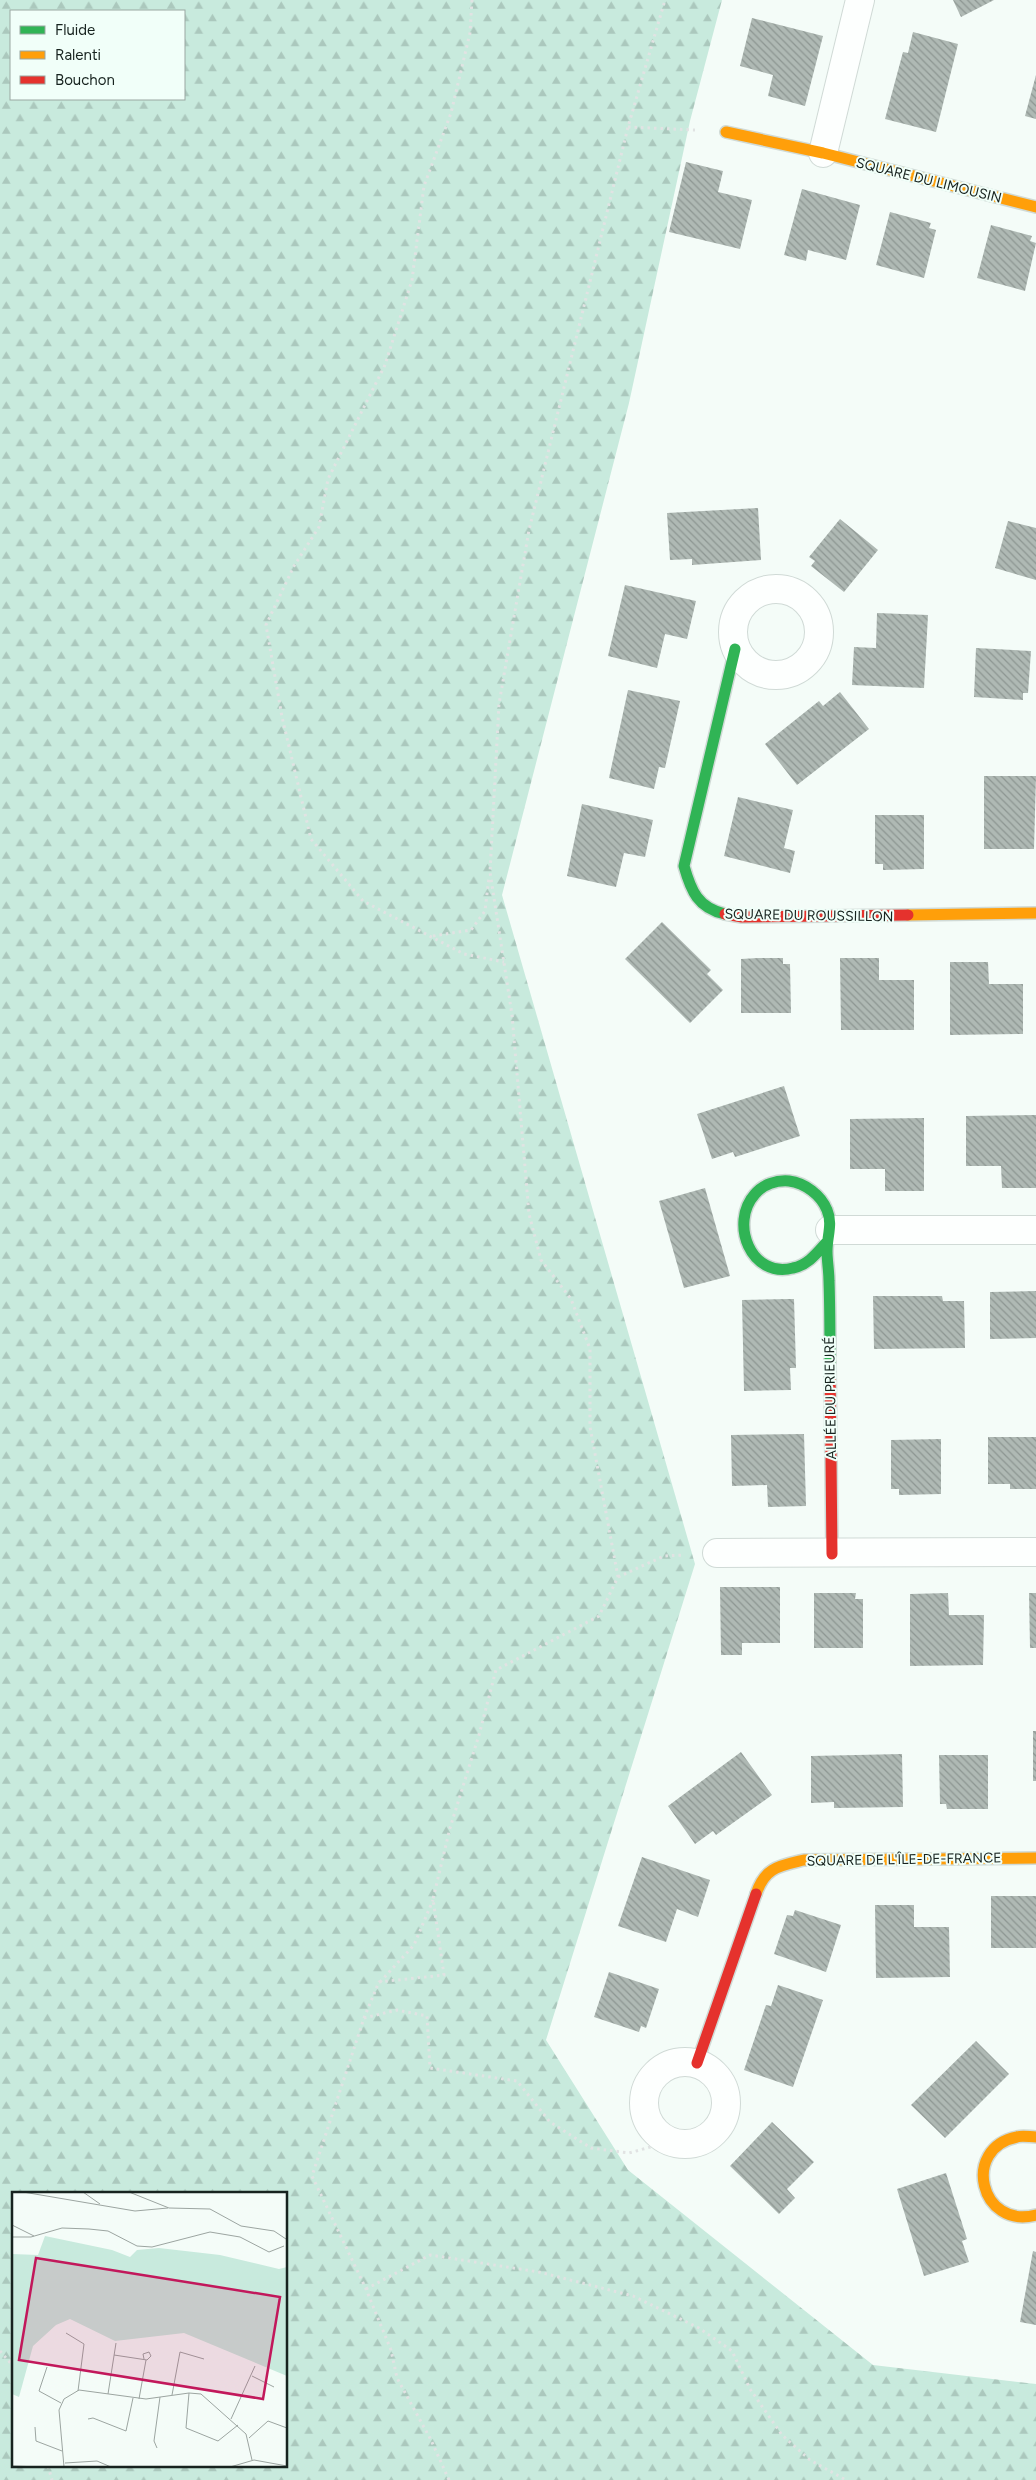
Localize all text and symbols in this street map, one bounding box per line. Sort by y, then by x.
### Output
legend [10,10,185,100]
text: Fluide [55,21,95,39]
text: Ralenti [55,46,101,64]
text: Bouchon [55,71,115,89]
street label: SQUARE DU LIMOUSIN [854,154,1003,207]
street label: SQUARE DU ROUSSILLON [724,906,894,925]
street label: ALLÉE DU PRIEURÉ [821,1336,840,1460]
street label: SQUARE DE L'ÎLE-DE-FRANCE [806,1849,1002,1870]
inset map [12,2192,288,2468]

